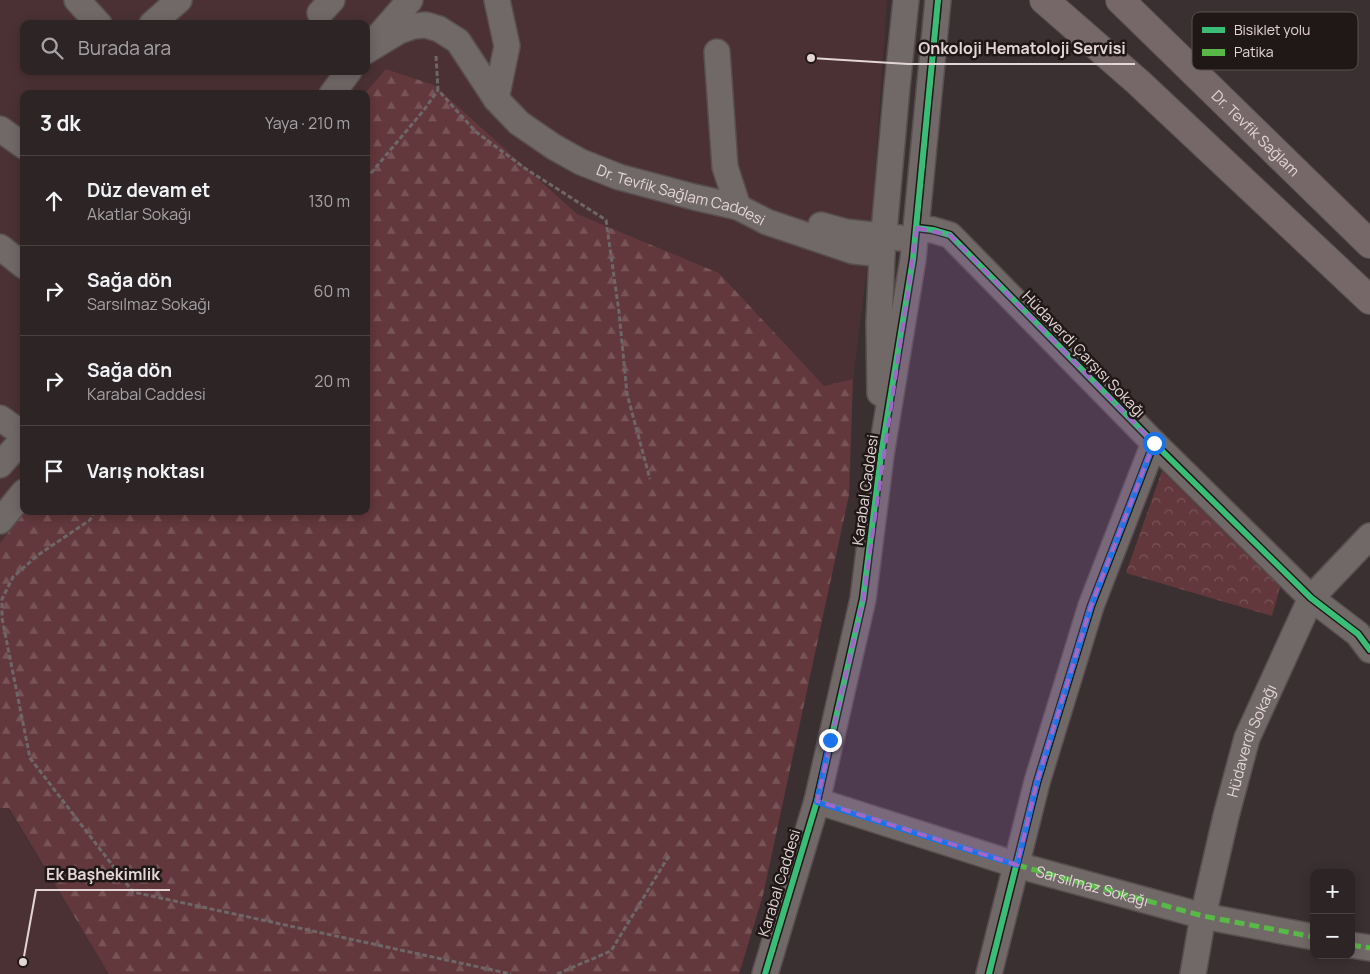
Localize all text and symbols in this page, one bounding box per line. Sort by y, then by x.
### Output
legend [1192,12,1358,70]
search box [20,20,370,75]
text: Bisiklet yolu [1234,20,1310,39]
callout: Onkoloji Hematoloji Servisi [908,33,1135,64]
icon: search [38,34,66,62]
text: Burada ara [78,35,171,61]
text: Onkoloji Hematoloji Servisi [918,37,1126,59]
text: Patika [1234,42,1274,61]
street label: Dr. Tevfik Sağlam [1207,85,1305,181]
text: 3 dk [40,109,81,137]
text: Yaya · 210 m [265,112,350,134]
street label: Dr. Tevfik Sağlam Caddesi [594,159,769,230]
text: Düz devam et [87,177,210,203]
icon: ahead [40,187,68,215]
text: 130 m [308,190,350,212]
text: Akatlar Sokağı [87,203,191,225]
text: Sağa dön [87,267,172,293]
icon: right [40,277,68,305]
text: 60 m [314,280,350,302]
street label: Hüdaverdi Çarşısı Sokağı [1018,286,1150,422]
text: Sarsılmaz Sokağı [87,293,211,315]
text: Sağa dön [87,357,172,383]
icon: right [40,367,68,395]
text: 20 m [314,370,350,392]
text: Karabal Caddesi [87,383,206,405]
route start [1143,432,1166,455]
street label: Karabal Caddesi [847,433,883,547]
icon: arrive [40,457,68,485]
text: Varış noktası [87,458,205,484]
street label: Hüdaverdi Sokağı [1221,681,1281,800]
route end [819,729,842,752]
street label: Karabal Caddesi [753,827,805,939]
callout: Ek Başhekimlik [36,859,170,890]
street label: Sarsılmaz Sokağı [1034,860,1151,911]
text: Ek Başhekimlik [46,863,160,885]
map controls [1310,869,1355,959]
button: + [1310,869,1355,914]
button: − [1310,914,1355,959]

